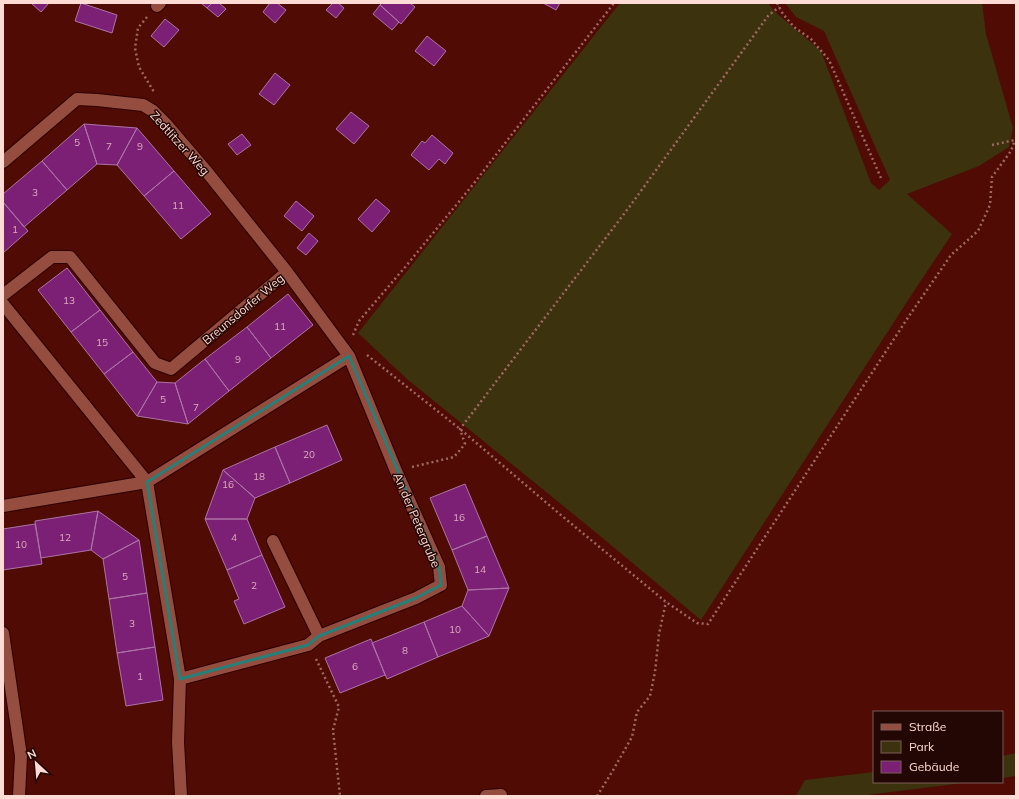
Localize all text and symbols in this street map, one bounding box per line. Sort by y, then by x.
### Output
street label: Zedtlitzer Weg [147,108,213,178]
house number: 5 [74,136,80,149]
house number: 7 [106,140,112,153]
house number: 9 [137,140,143,153]
house number: 3 [32,186,38,199]
house number: 11 [172,199,184,212]
house number: 1 [12,223,18,236]
street label: Breunsdorfer Weg [199,270,287,348]
house number: 13 [63,294,75,307]
house number: 11 [274,320,286,333]
house number: 15 [96,336,108,349]
house number: 9 [235,353,241,366]
house number: 5 [160,393,166,406]
house number: 7 [193,401,199,414]
house number: 20 [303,448,315,461]
house number: 18 [253,470,265,483]
street label: An der Petergrube [390,470,444,570]
house number: 16 [222,478,234,491]
house number: 16 [453,511,465,524]
house number: 12 [59,531,71,544]
house number: 4 [231,531,237,544]
house number: 10 [15,538,27,551]
house number: 14 [474,563,486,576]
house number: 5 [122,570,128,583]
house number: 2 [251,579,257,592]
house number: 3 [129,617,135,630]
house number: 10 [449,623,461,636]
house number: 8 [402,644,408,657]
house number: 6 [352,660,358,673]
house number: 1 [137,670,143,683]
legend [873,711,1003,783]
text: Straße [909,719,946,734]
text: Park [909,739,935,754]
north arrow [16,743,56,783]
text: N [25,746,38,762]
text: Gebäude [909,759,959,774]

